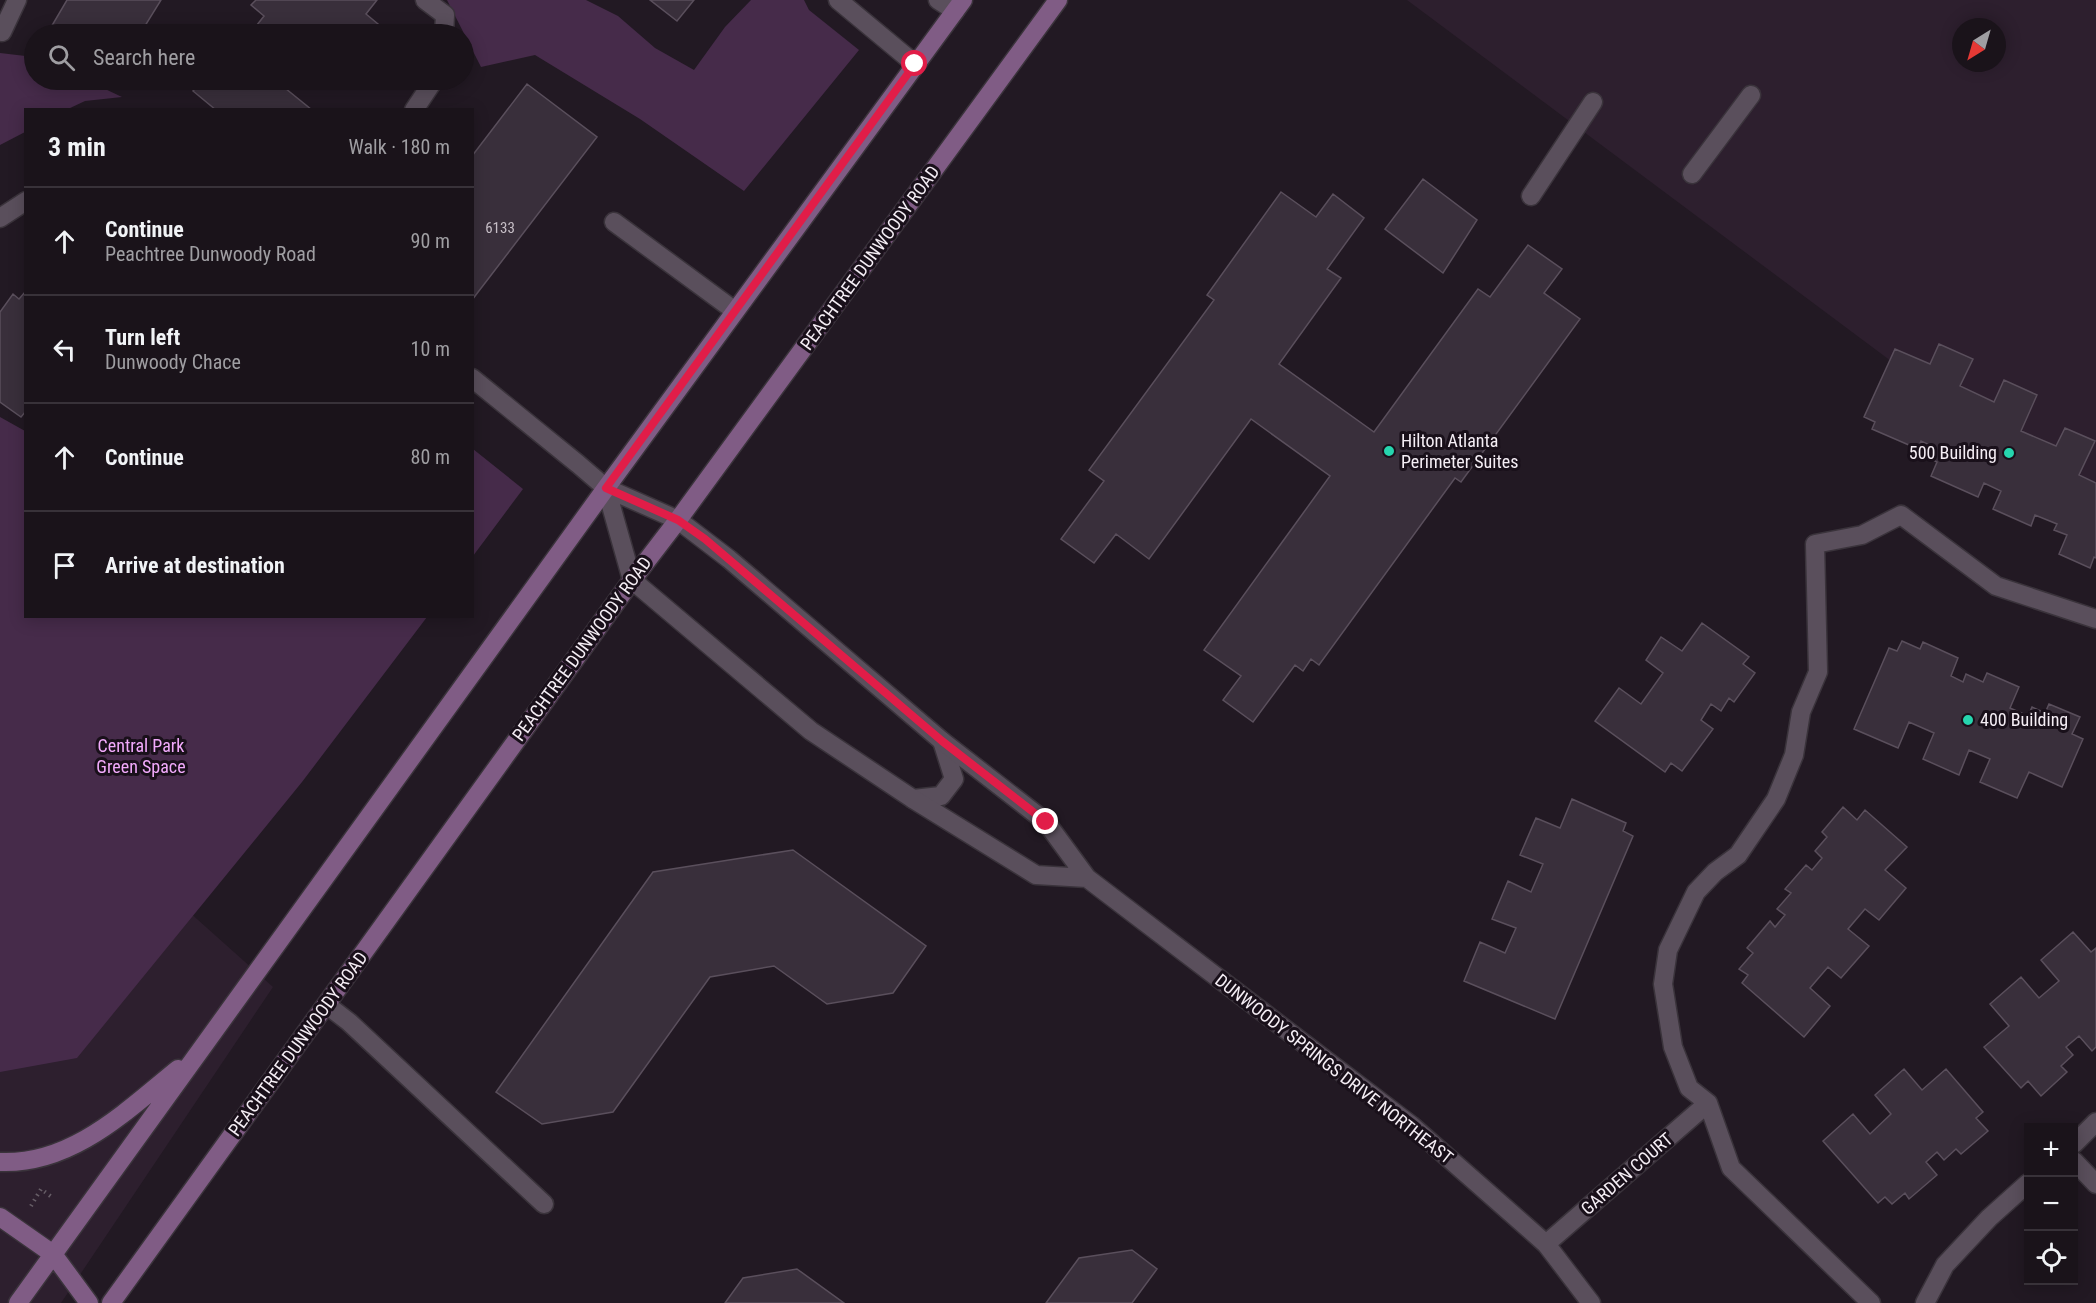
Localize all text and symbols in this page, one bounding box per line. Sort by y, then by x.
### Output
north arrow [1952,18,2006,72]
search box [24,24,474,90]
icon: search [45,41,78,74]
text: Search here [93,45,195,70]
route start [901,50,927,76]
text: 3 min [48,132,106,162]
text: Walk · 180 m [349,135,450,159]
street label: PEACHTREE DUNWOODY ROAD [796,162,943,354]
text: Continue [105,217,184,242]
house number: 6133 [485,219,515,237]
icon: ahead [48,225,81,258]
text: 90 m [411,229,450,253]
text: Peachtree Dunwoody Road [105,242,316,266]
text: Turn left [105,325,180,350]
icon: left [48,333,81,366]
text: 10 m [411,337,450,361]
text: Dunwoody Chace [105,350,241,374]
place label: Hilton Atlanta Perimeter Suites [1401,430,1518,472]
icon: ahead [48,441,81,474]
place label: 500 Building [1909,442,1997,463]
marker: Hilton Atlanta Perimeter Suites [1382,444,1396,458]
text: Continue [105,445,184,470]
text: 80 m [411,445,450,469]
marker: 500 Building [2002,446,2016,460]
icon: arrive [48,549,81,582]
text: Arrive at destination [105,553,285,578]
street label: PEACHTREE DUNWOODY ROAD [508,553,655,745]
place label: 400 Building [1980,709,2068,730]
marker: 400 Building [1961,713,1975,727]
park label: Central Park Green Space [96,735,186,777]
route end [1032,808,1058,834]
street label: PEACHTREE DUNWOODY ROAD [224,948,371,1140]
street label: DUNWOODY SPRINGS DRIVE NORTHEAST [1211,969,1457,1168]
map controls [2024,1123,2078,1285]
button: + [2024,1123,2078,1177]
street label: GARDEN COURT [1577,1128,1677,1219]
button: − [2024,1177,2078,1231]
button: locate [2024,1231,2078,1285]

